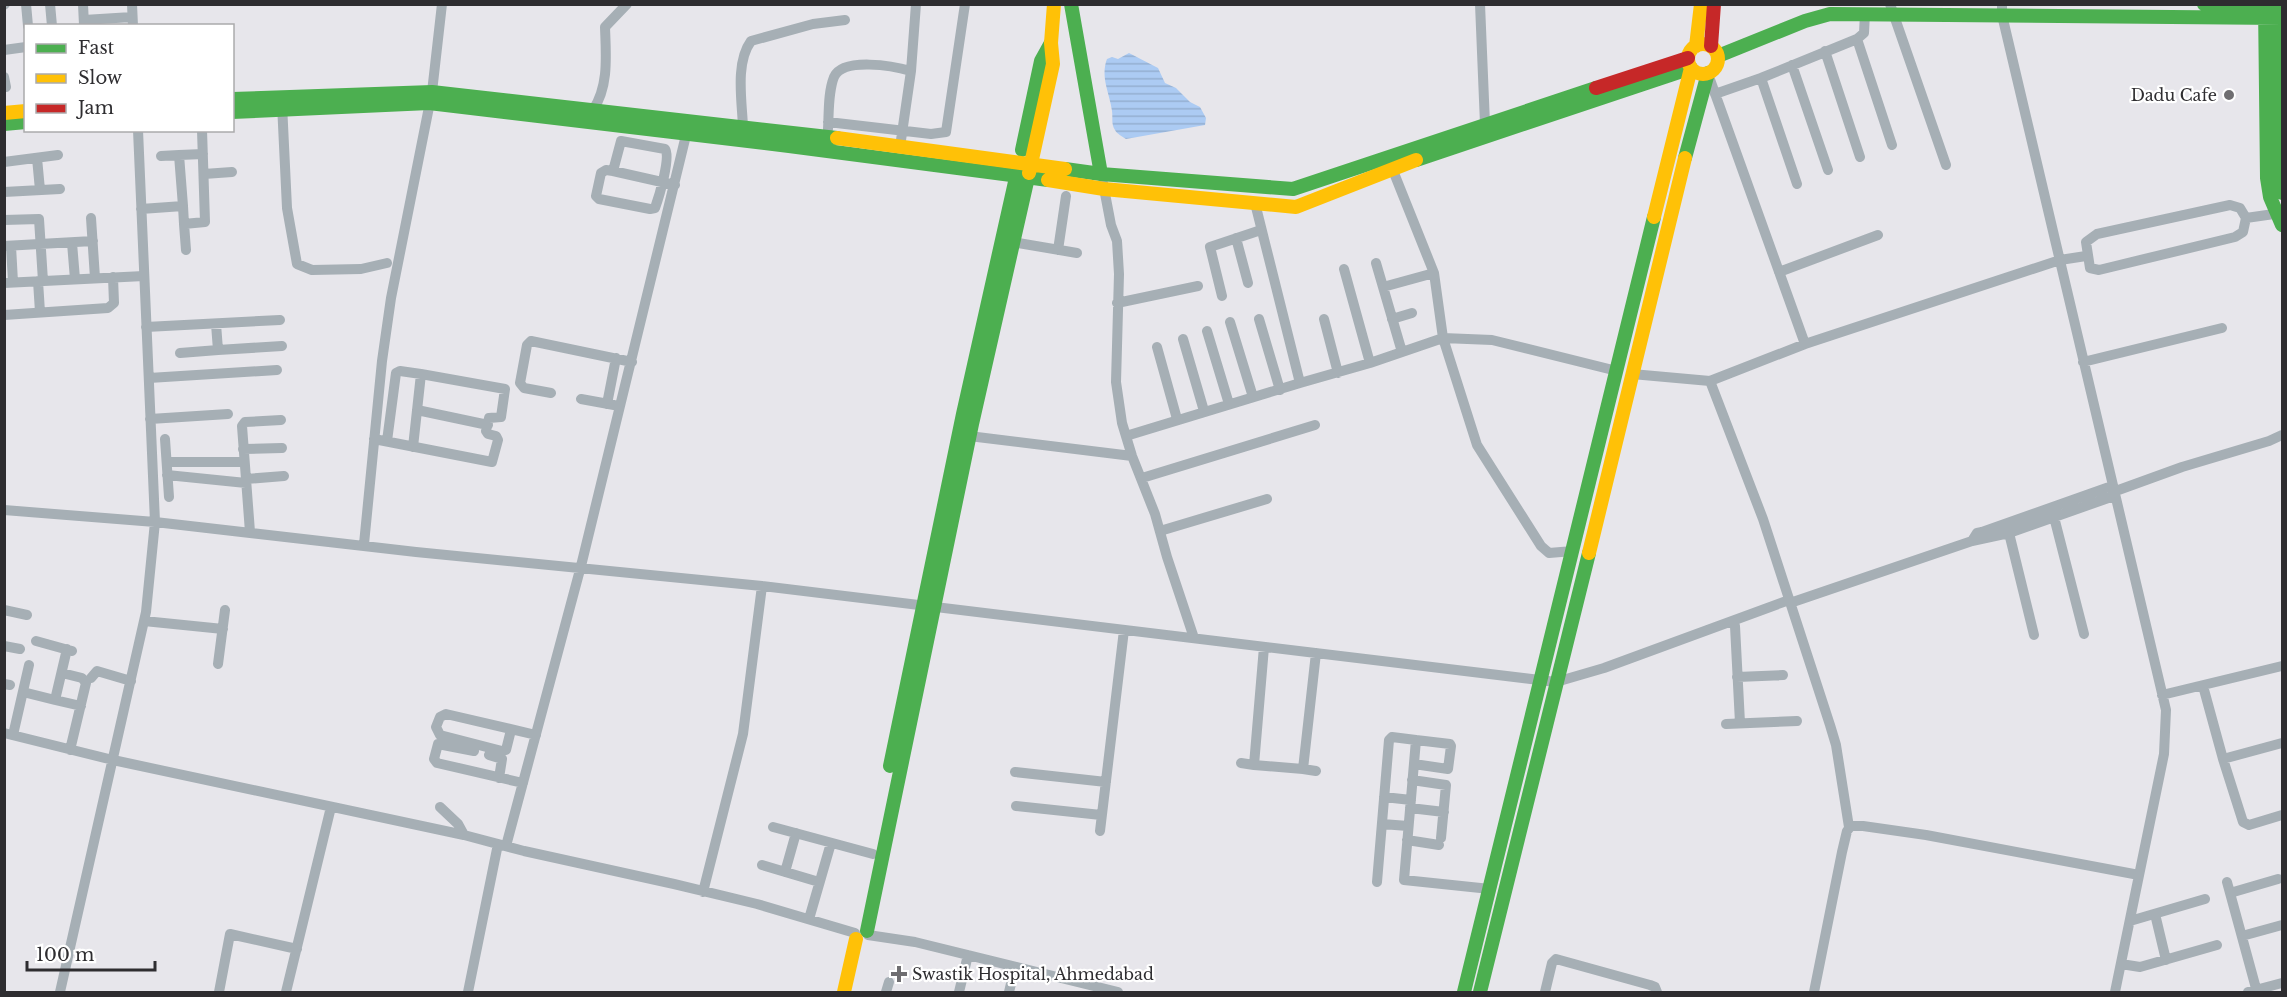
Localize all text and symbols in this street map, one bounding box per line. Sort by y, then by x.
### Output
legend [24,24,234,132]
text: Fast [78,37,115,59]
text: Slow [78,67,123,89]
place label: Dadu Cafe [2131,85,2217,105]
marker: Dadu Cafe [2222,88,2236,102]
text: Jam [76,97,114,119]
scale bar [27,934,154,972]
text: 100 m [36,944,94,966]
place label: Swastik Hospital, Ahmedabad [912,964,1154,984]
marker: Swastik Hospital, Ahmedabad [890,965,908,983]

